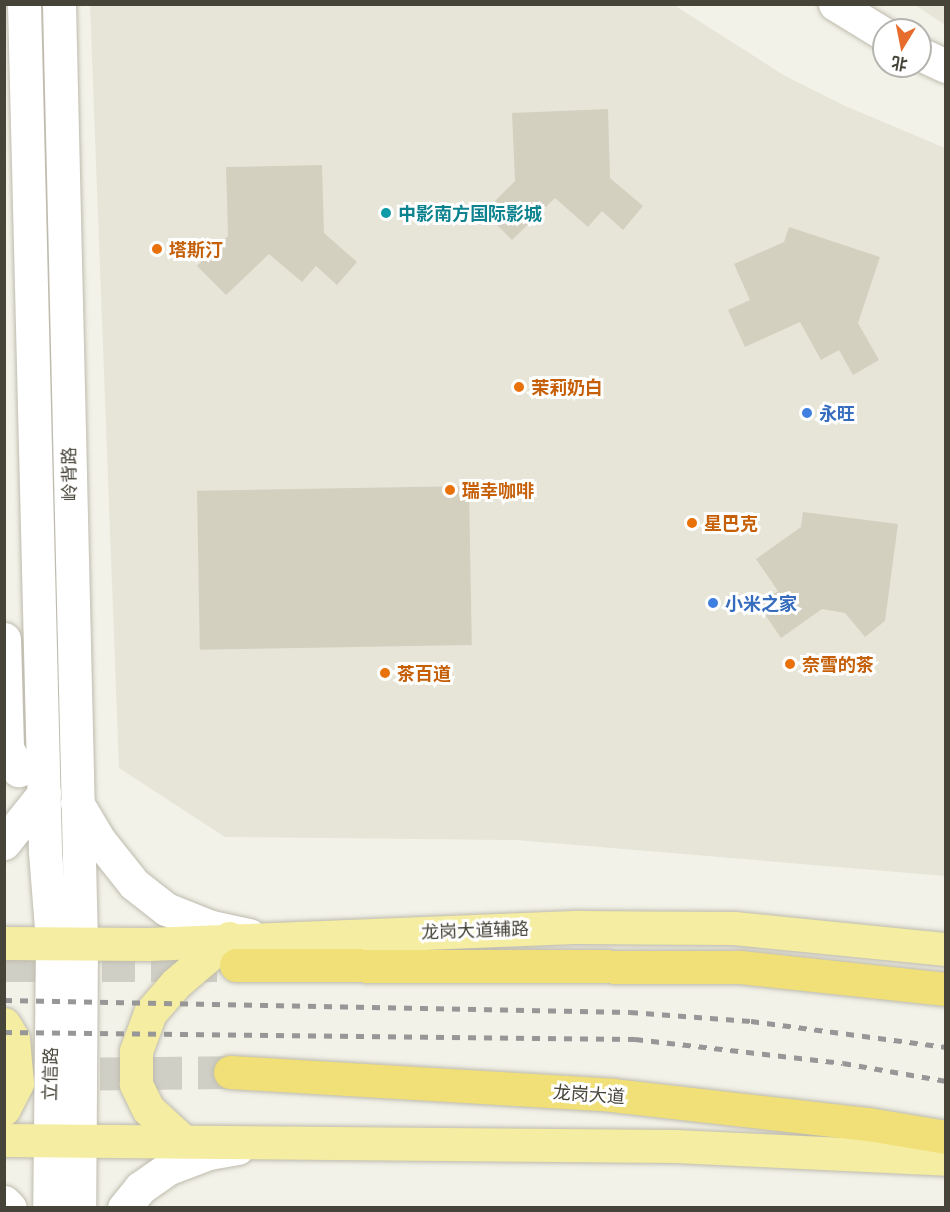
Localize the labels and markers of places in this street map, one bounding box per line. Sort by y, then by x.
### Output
place label: 中影南方国际影城 [398,202,542,224]
marker: 中影南方国际影城 [379,206,393,220]
place label: 塔斯汀 [169,238,223,260]
marker: 塔斯汀 [150,242,164,256]
place label: 茉莉奶白 [531,376,603,398]
marker: 茉莉奶白 [512,380,526,394]
place label: 永旺 [819,402,855,424]
marker: 永旺 [800,406,814,420]
place label: 瑞幸咖啡 [462,479,534,501]
marker: 瑞幸咖啡 [443,483,457,497]
place label: 星巴克 [704,512,758,534]
marker: 星巴克 [685,516,699,530]
place label: 小米之家 [725,592,797,614]
marker: 小米之家 [706,596,720,610]
place label: 奈雪的茶 [802,653,874,675]
marker: 奈雪的茶 [783,657,797,671]
place label: 茶百道 [397,662,451,684]
marker: 茶百道 [378,666,392,680]

